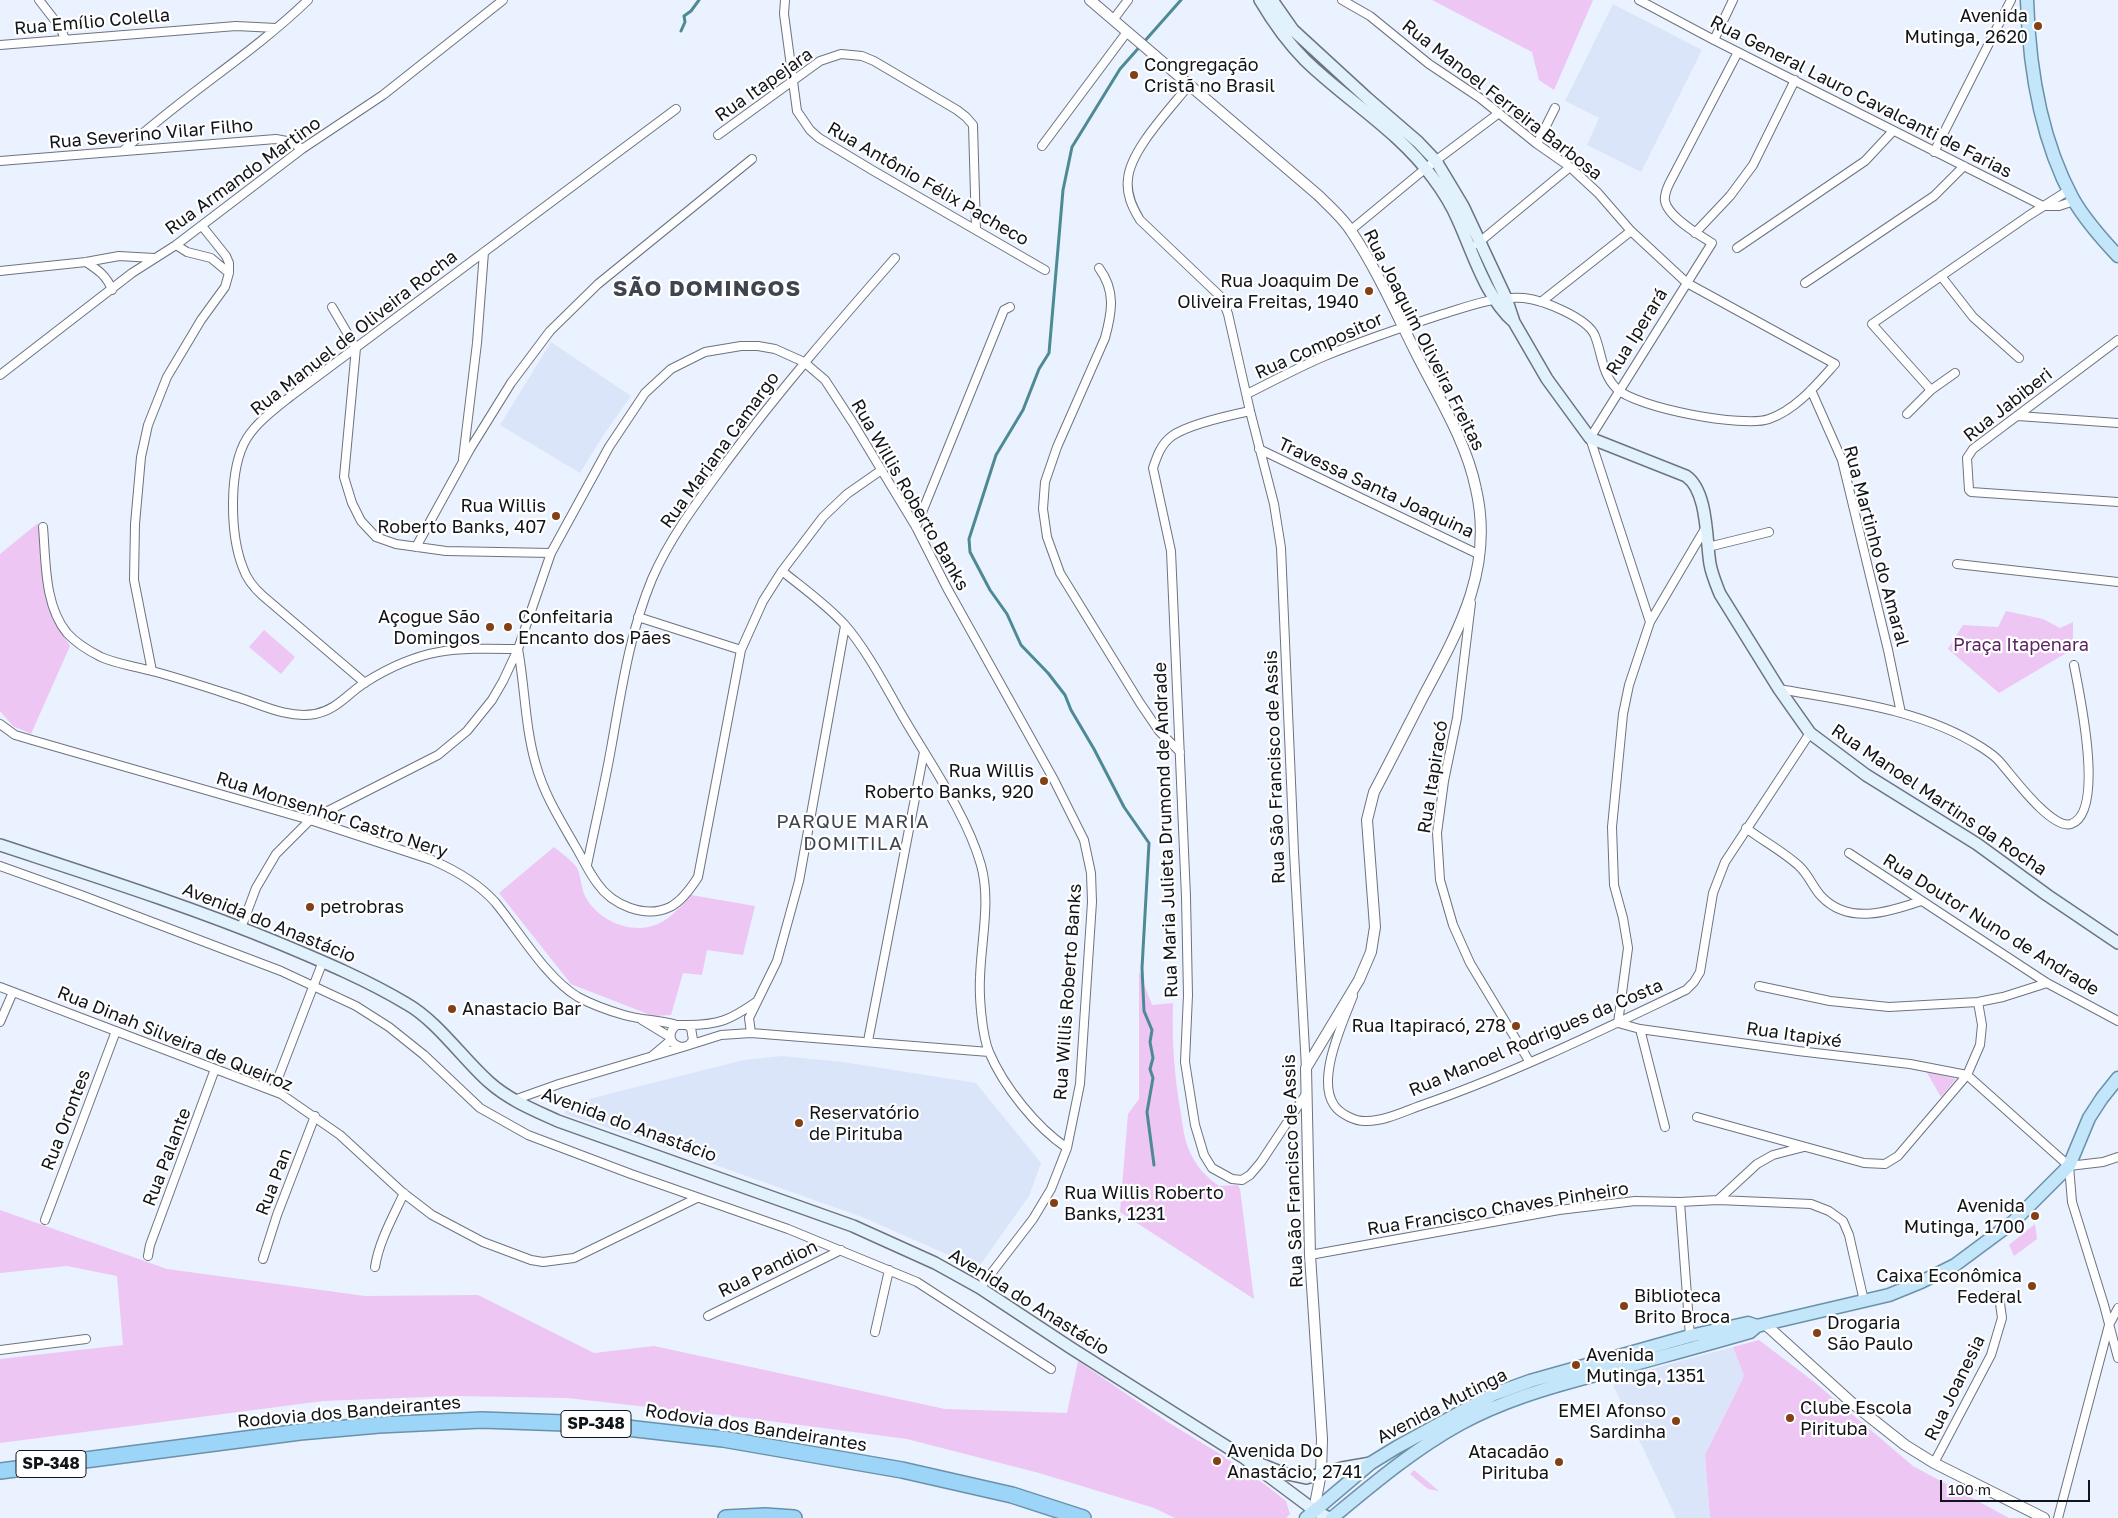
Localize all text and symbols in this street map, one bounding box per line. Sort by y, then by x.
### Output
street label: Rua Emílio Colella [13,4,171,40]
place label: Avenida Mutinga, 2620 [1904,5,2028,48]
street label: Rua General Lauro Cavalcanti de Farias [1706,11,2016,183]
street label: Rua Manoel Ferreira Barbosa [1398,15,1606,185]
marker: Avenida Mutinga, 2620 [2032,20,2044,32]
street label: Rua Itapejara [711,43,817,127]
place label: Congregação Cristã no Brasil [1144,54,1275,96]
marker: Congregação Cristã no Brasil [1128,69,1140,81]
street label: Rua Armando Martino [161,112,325,240]
street label: Rua Severino Vilar Filho [48,114,254,154]
street label: Rua Antônio Félix Pacheco [823,117,1033,251]
street label: Rua Joaquim Oliveira Freitas [1359,226,1489,454]
street label: Rua Manuel de Oliveira Rocha [246,246,462,420]
place label: Rua Joaquim De Oliveira Freitas, 1940 [1177,270,1359,312]
district label: SÃO DOMINGOS [611,276,803,302]
street label: Rua Iperará [1602,284,1672,380]
marker: Rua Joaquim De Oliveira Freitas, 1940 [1363,285,1375,297]
street label: Rua Compositor [1252,308,1386,384]
street label: Rua Jabiberi [1959,364,2057,446]
street label: Rua Mariana Camargo [656,368,784,532]
street label: Rua Willis Roberto Banks [846,396,974,594]
street label: Travessa Santa Joaquina [1275,433,1477,543]
street label: Rua Martinho do Amaral [1839,443,1913,649]
place label: Rua Willis Roberto Banks, 407 [377,495,546,538]
marker: Rua Willis Roberto Banks, 407 [550,510,562,522]
place label: Açogue São Domingos [378,606,480,649]
place label: Confeitaria Encanto dos Pães [518,606,671,649]
marker: Açogue São Domingos [484,621,496,633]
marker: Confeitaria Encanto dos Pães [502,621,514,633]
park label: Praça Itapenara [1953,634,2089,656]
street label: Rua São Francisco de Assis [1260,650,1290,884]
street label: Rua Maria Julieta Drumond de Andrade [1149,662,1183,998]
street label: Rua Itapiracó [1413,719,1453,835]
street label: Rua Manoel Martins da Rocha [1827,720,2051,880]
place label: Rua Willis Roberto Banks, 920 [864,760,1034,802]
street label: Rua Monsenhor Castro Nery [213,767,451,863]
marker: Rua Willis Roberto Banks, 920 [1038,775,1050,787]
district label: PARQUE MARIA DOMITILA [775,811,931,855]
street label: Rua Doutor Nuno de Andrade [1879,849,2103,1001]
street label: Avenida do Anastácio [179,878,359,968]
street label: Rua Willis Roberto Banks [1050,883,1086,1101]
place label: petrobras [320,896,404,918]
marker: petrobras [304,901,316,913]
street label: Rua Manoel Rodrigues da Costa [1406,975,1666,1101]
street label: Rua Dinah Silveira de Queiroz [54,982,296,1096]
place label: Anastacio Bar [462,998,581,1020]
marker: Anastacio Bar [446,1003,458,1015]
place label: Rua Itapiracó, 278 [1352,1015,1506,1037]
street label: Rua Itapixé [1745,1018,1843,1052]
marker: Rua Itapiracó, 278 [1510,1020,1522,1032]
street label: Rua São Francisco de Assis [1278,1054,1308,1288]
street label: Rua Orontes [37,1066,95,1174]
street label: Avenida do Anastácio [538,1083,720,1167]
place label: Reservatório de Pirituba [809,1102,919,1144]
street label: Rua Palante [138,1105,196,1209]
marker: Reservatório de Pirituba [793,1117,805,1129]
street label: Rua Pan [251,1145,297,1219]
street label: Rua Francisco Chaves Pinheiro [1366,1178,1630,1240]
place label: Rua Willis Roberto Banks, 1231 [1064,1182,1224,1224]
place label: Avenida Mutinga, 1700 [1904,1195,2025,1238]
marker: Rua Willis Roberto Banks, 1231 [1048,1197,1060,1209]
marker: Avenida Mutinga, 1700 [2029,1210,2041,1222]
street label: Rua Pandion [715,1236,821,1302]
street label: Avenida do Anastácio [945,1244,1113,1360]
place label: Caixa Econômica Federal [1876,1265,2022,1308]
marker: Caixa Econômica Federal [2026,1280,2038,1292]
place label: Biblioteca Brito Broca [1634,1285,1730,1328]
marker: Biblioteca Brito Broca [1618,1300,1630,1312]
place label: Drogaria São Paulo [1827,1312,1913,1355]
marker: Drogaria São Paulo [1811,1327,1823,1339]
street label: Rua Joanesia [1920,1332,1990,1444]
place label: Avenida Mutinga, 1351 [1586,1344,1705,1386]
marker: Avenida Mutinga, 1351 [1570,1359,1582,1371]
street label: Avenida Mutinga [1373,1364,1511,1448]
street label: Rodovia dos Bandeirantes [236,1391,462,1433]
place label: Clube Escola Pirituba [1800,1397,1912,1440]
street label: Rodovia dos Bandeirantes [643,1400,869,1456]
place label: EMEI Afonso Sardinha [1558,1400,1666,1442]
road number: SP-348 [561,1410,631,1438]
marker: Clube Escola Pirituba [1784,1412,1796,1424]
marker: EMEI Afonso Sardinha [1670,1415,1682,1427]
place label: Avenida Do Anastácio, 2741 [1227,1440,1362,1482]
place label: Atacadão Pirituba [1468,1441,1549,1484]
road number: SP-348 [16,1450,86,1478]
marker: Avenida Do Anastácio, 2741 [1211,1455,1223,1467]
marker: Atacadão Pirituba [1553,1456,1565,1468]
scale bar [1943,1470,2093,1502]
text: 100 m [1948,1480,1991,1498]

